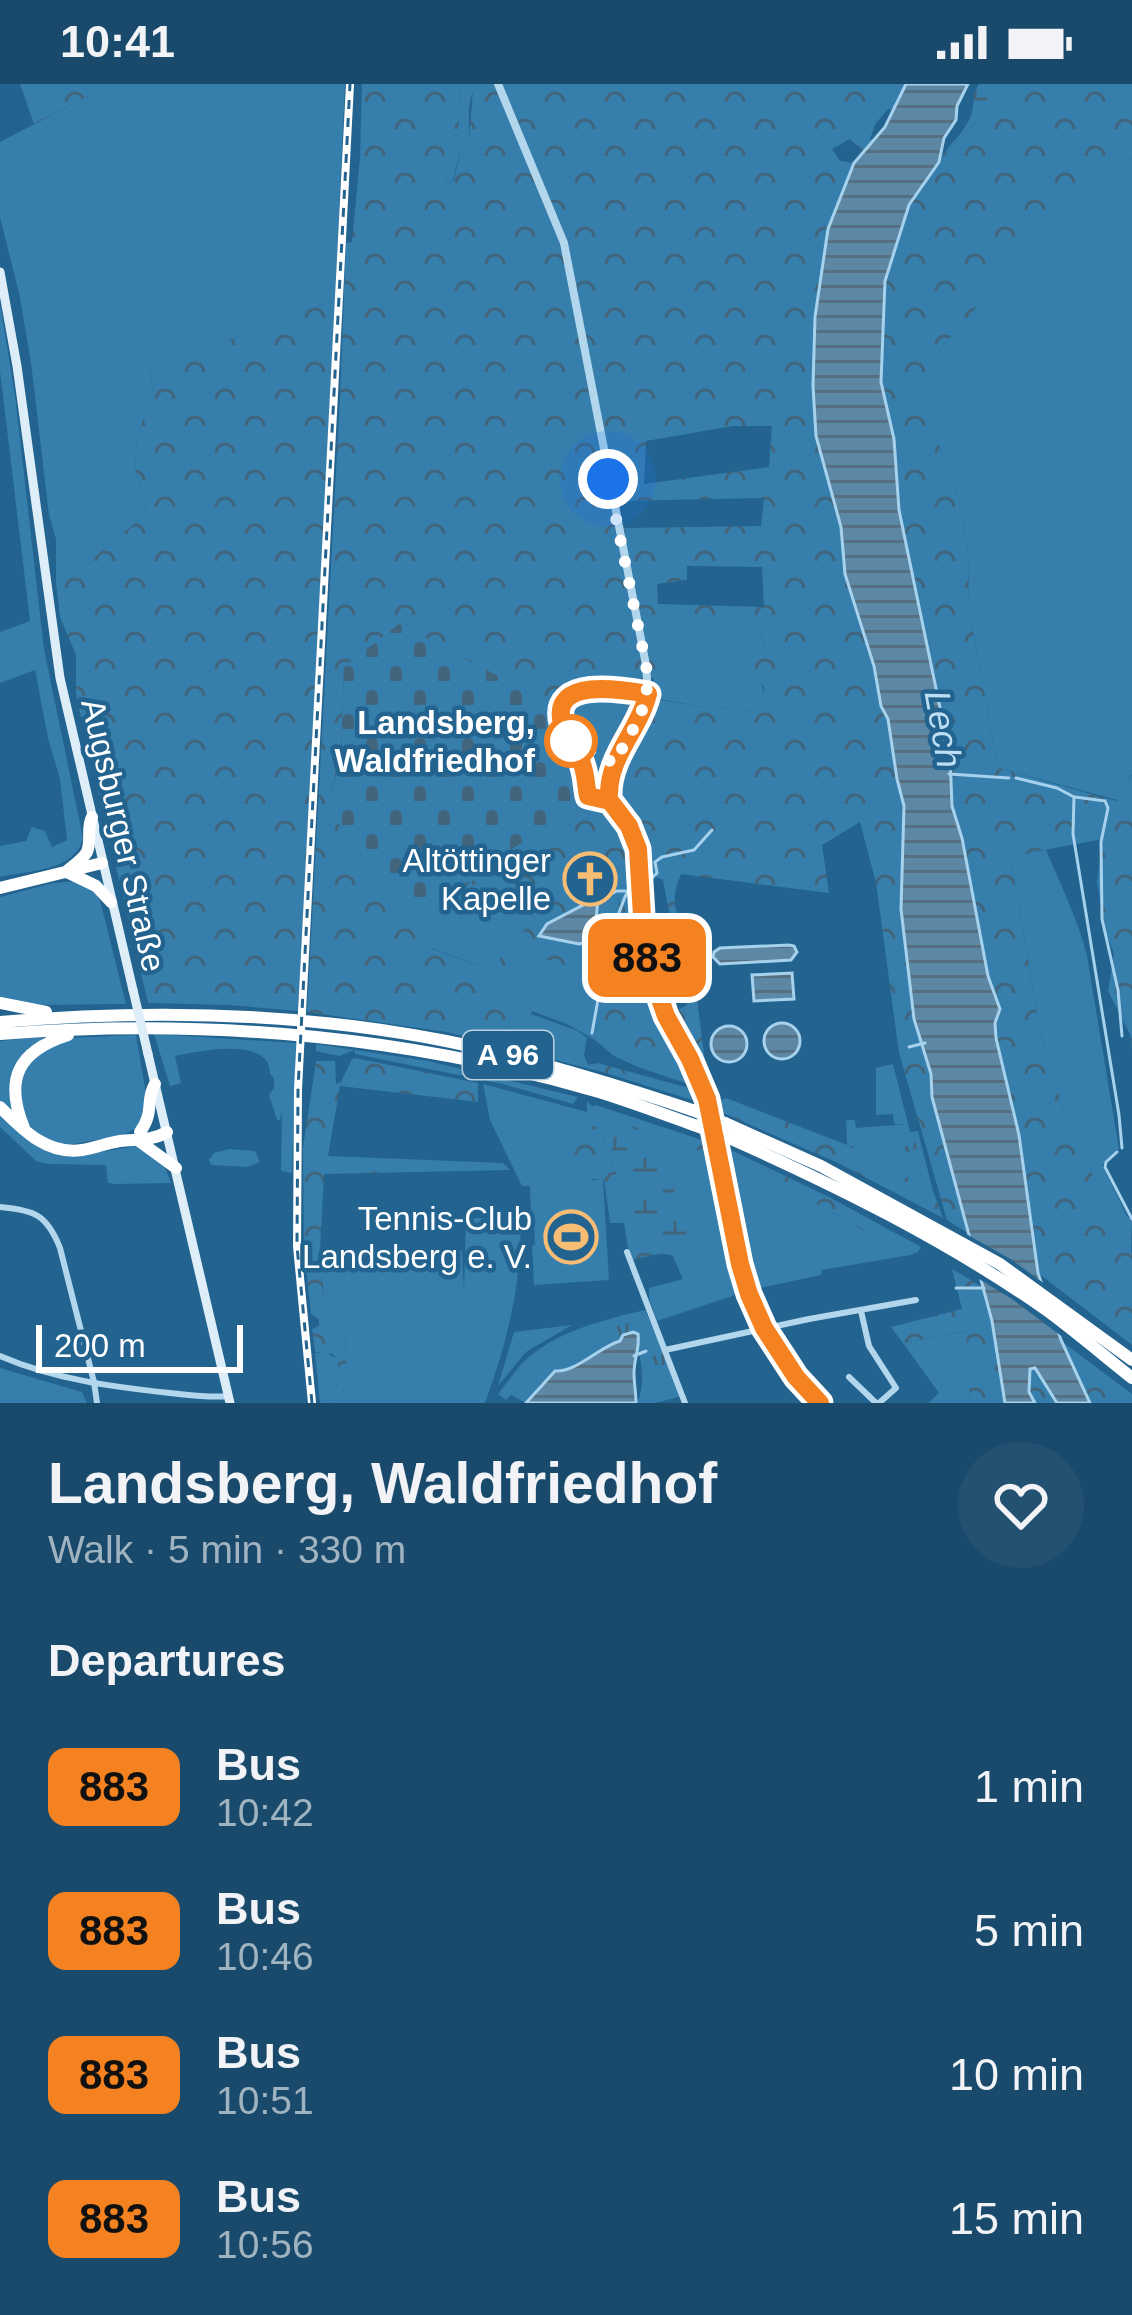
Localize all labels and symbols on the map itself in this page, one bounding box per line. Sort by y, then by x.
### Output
your location [578,449,638,509]
water label: Lech [917,687,970,771]
street label: Augsburger Straße [74,695,173,975]
place label: Landsberg, Waldfriedhof [335,704,536,779]
marker: Landsberg, Waldfriedhof [546,716,596,766]
place label: Altöttinger Kapelle [402,842,551,917]
church icon: Altöttinger Kapelle [562,851,618,907]
line badge: 883 [578,919,716,997]
road number: A 96 [463,1031,553,1079]
place label: Tennis-Club Landsberg e. V. [302,1200,532,1275]
sports icon: Tennis-Club Landsberg e. V. [543,1209,599,1265]
scale bar [36,1319,243,1372]

